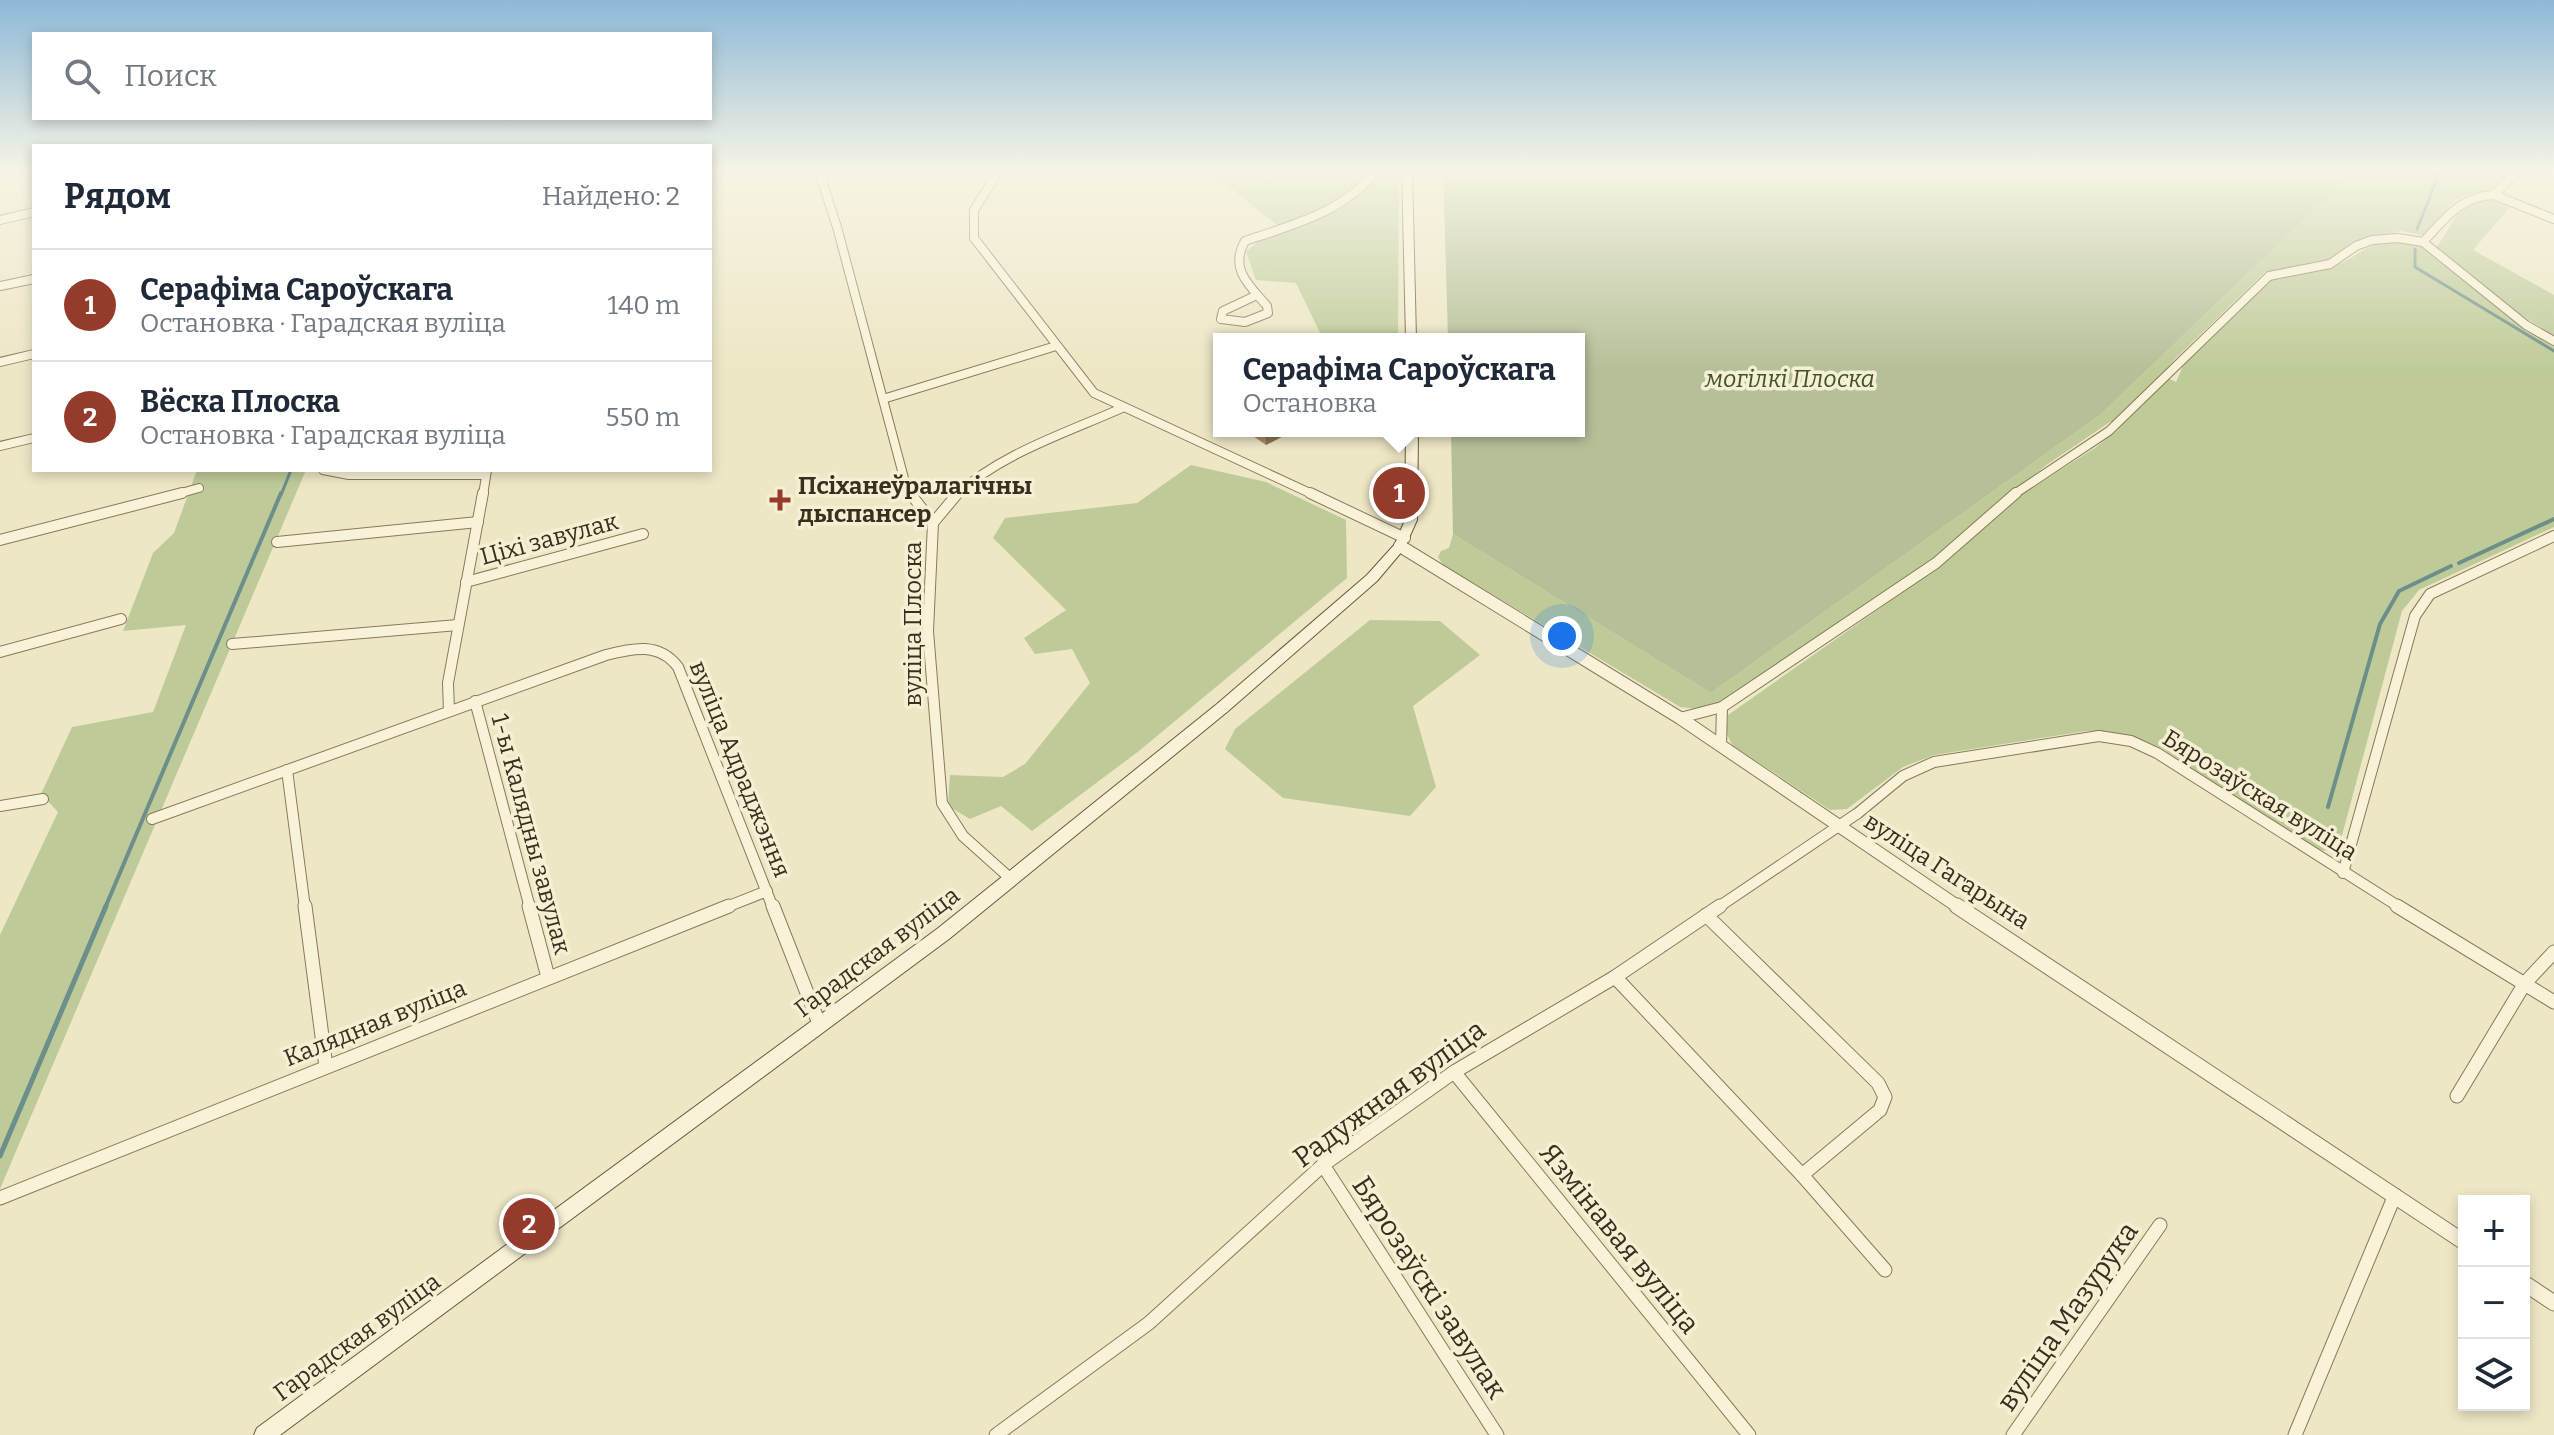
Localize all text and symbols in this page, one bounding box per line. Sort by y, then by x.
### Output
search box [32,32,712,120]
icon: search [60,54,104,98]
text: Поиск [124,58,217,94]
text: Рядом [64,176,171,217]
text: Найдено: 2 [542,181,680,212]
text: Серафіма Сароўскага [140,272,453,308]
text: 1 [84,290,96,321]
text: 140 m [608,290,680,321]
text: Остановка · Гарадская вуліца [140,308,506,339]
popup [1213,333,1585,437]
text: Серафіма Сароўскага [1242,352,1556,388]
park label: могілкі Плоска [1704,365,1875,393]
text: Вёска Плоска [140,384,340,420]
text: Остановка [1242,388,1377,419]
text: 2 [83,402,97,433]
text: 550 m [606,402,680,433]
text: Остановка · Гарадская вуліца [140,420,506,451]
pin: 1 [1373,463,1425,523]
place label: Псіханеўралагічны дыспансер [798,472,1032,528]
marker: Псіханеўралагічны дыспансер [769,489,791,511]
street label: Ціхі завулак [477,507,621,571]
street label: вуліца Плоска [899,541,927,707]
your location [1542,616,1582,656]
street label: вуліца Адраджэння [684,657,796,881]
street label: 1-ы Калядны завулак [485,711,577,957]
street label: Бярозаўская вуліца [2158,724,2362,866]
street label: вуліца Гагарына [1859,807,2035,935]
street label: Гарадская вуліца [789,881,965,1023]
street label: Калядная вуліца [280,974,470,1072]
street label: Радужная вуліца [1287,1013,1492,1174]
street label: Язмінавая вуліца [1533,1137,1706,1340]
street label: Бярозаўскі завулак [1345,1170,1514,1405]
pin: 2 [503,1194,555,1254]
map controls [2458,1195,2530,1411]
button: + [2458,1195,2530,1267]
street label: вуліца Мазурука [1990,1216,2145,1417]
street label: Гарадская вуліца [268,1267,446,1407]
button: − [2458,1267,2530,1339]
button: layers [2458,1339,2530,1411]

